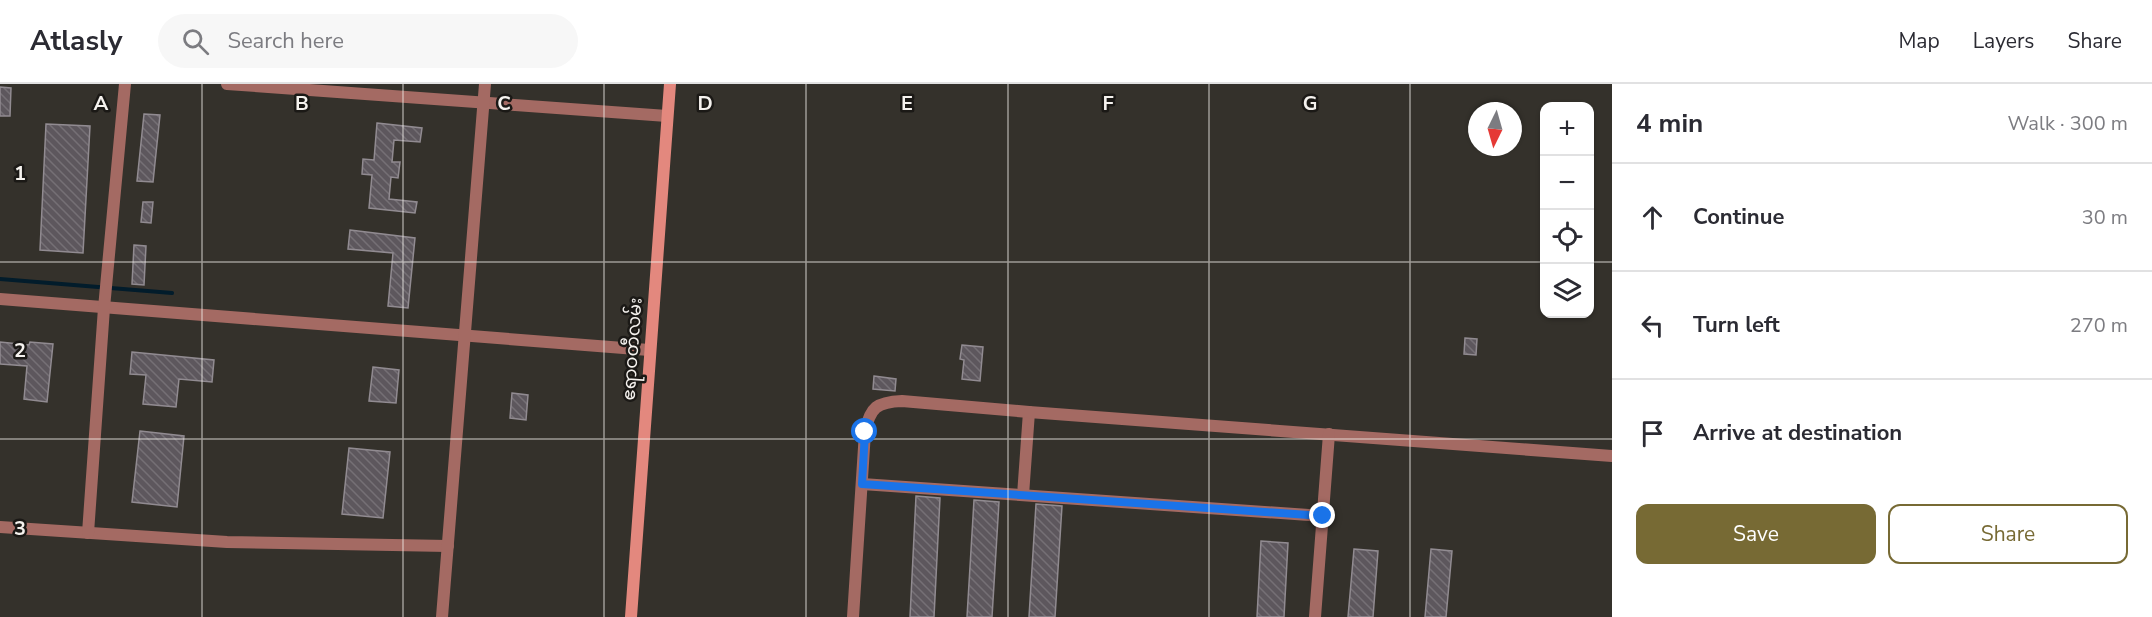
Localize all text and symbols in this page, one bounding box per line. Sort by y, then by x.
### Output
search box [158,14,578,68]
text: Atlasly [30,22,122,60]
icon: search [179,25,212,58]
text: Search here [227,26,344,56]
text: Map [1898,27,1940,55]
text: Layers [1973,27,2034,55]
text: Share [2067,27,2122,55]
text: A [94,90,109,117]
text: B [295,90,309,117]
text: C [497,90,511,117]
text: D [697,90,713,117]
text: E [901,90,913,117]
text: F [1102,90,1114,117]
text: G [1303,90,1317,117]
north arrow [1468,102,1522,156]
map controls [1540,102,1594,318]
button: + [1540,102,1594,156]
text: 4 min [1636,106,1703,141]
text: Walk · 300 m [2008,110,2128,137]
button: − [1540,156,1594,210]
text: 1 [14,160,26,187]
icon: ahead [1636,201,1669,234]
text: Continue [1693,202,1784,232]
text: 30 m [2082,204,2128,231]
button: locate [1540,210,1594,264]
button: layers [1540,264,1594,318]
street label: ဧရာဝတီလမ်း [614,297,651,401]
icon: left [1636,309,1669,342]
text: Turn left [1693,310,1780,340]
text: 270 m [2070,312,2128,339]
text: 2 [14,337,26,364]
icon: arrive [1636,417,1669,450]
route start [851,418,877,444]
text: Arrive at destination [1693,418,1902,448]
route end [1309,502,1335,528]
button: Save [1636,504,1876,564]
button: Share [1888,504,2128,564]
text: 3 [14,515,26,542]

